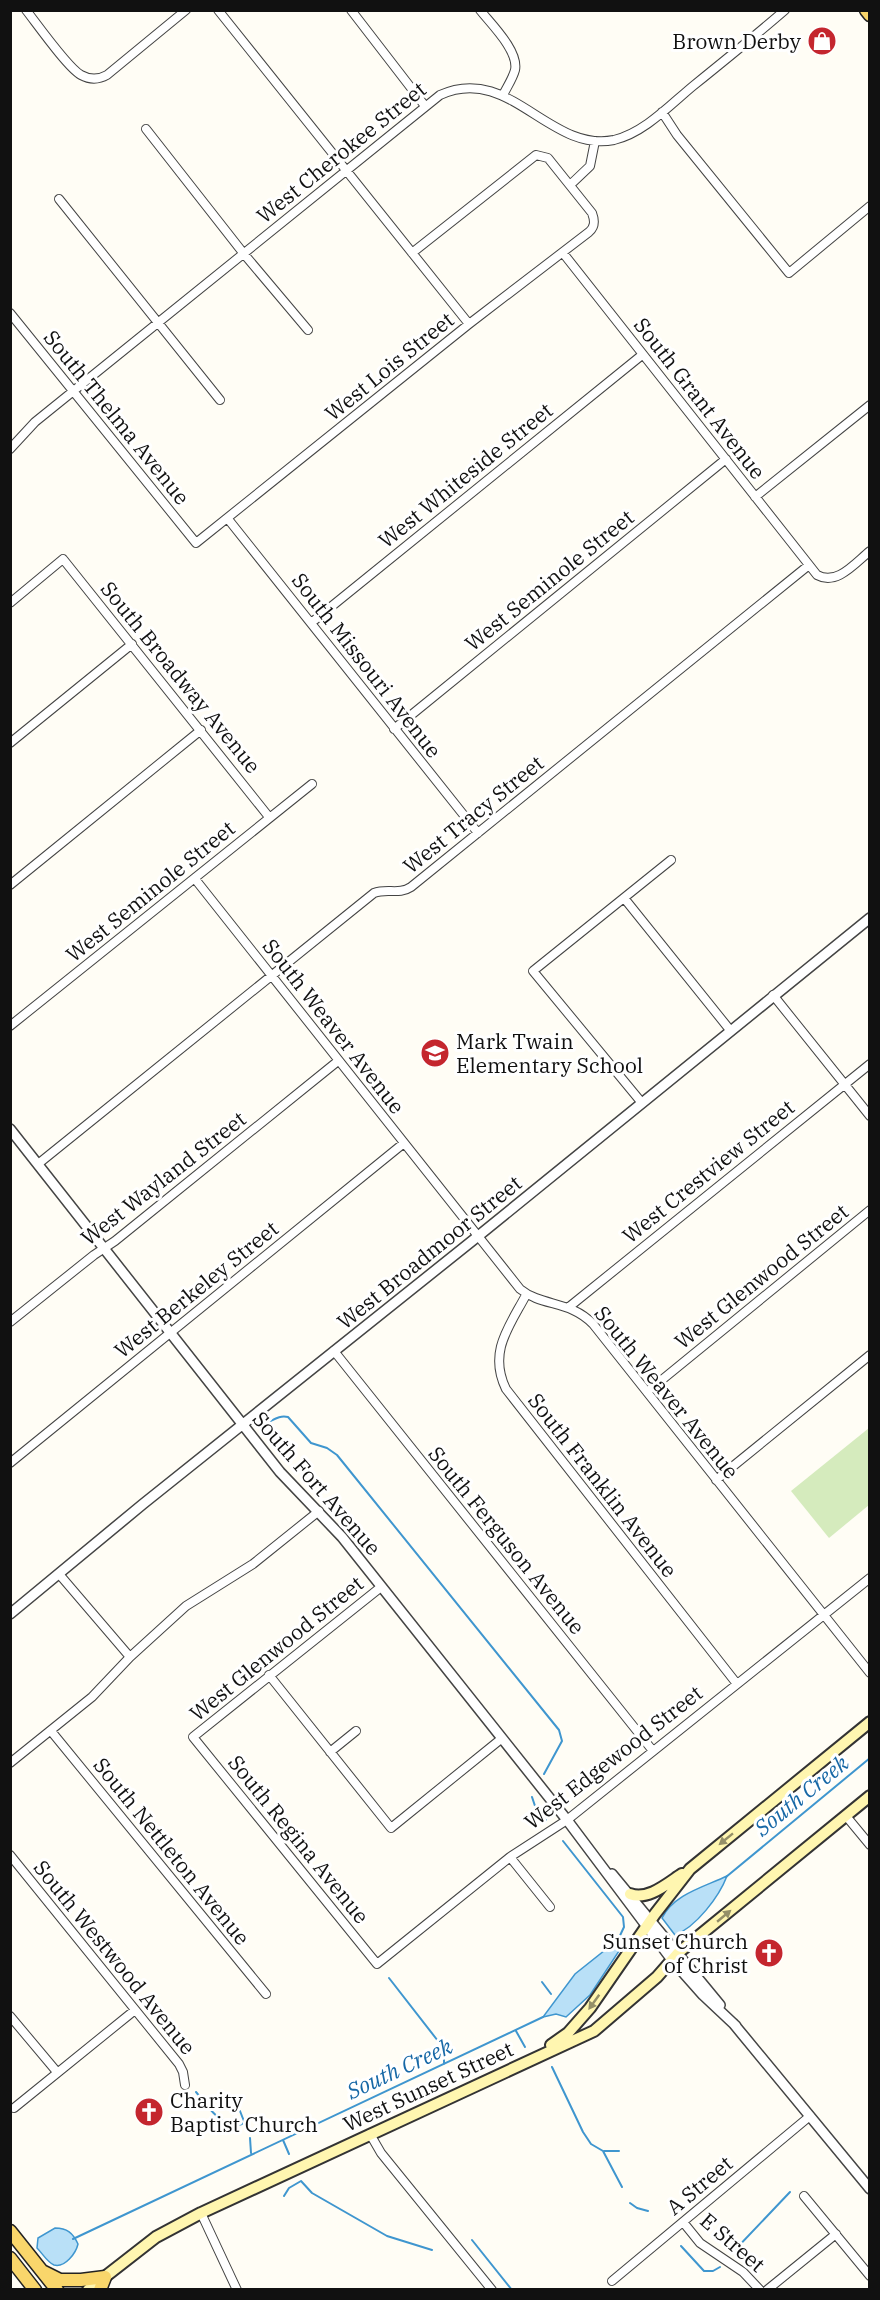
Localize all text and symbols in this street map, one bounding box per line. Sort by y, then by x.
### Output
shop icon: Brown Derby [806,25,838,57]
place label: Brown Derby [672,27,802,55]
street label: West Cherokee Street [250,75,432,229]
street label: West Lois Street [319,305,459,427]
street label: South Grant Avenue [628,311,772,485]
street label: South Thelma Avenue [38,324,196,510]
street label: West Whiteside Street [372,396,558,554]
street label: West Seminole Street [459,503,639,657]
street label: South Missouri Avenue [286,567,448,763]
street label: South Broadway Avenue [95,575,267,779]
street label: West Tracy Street [397,749,549,879]
street label: West Seminole Street [60,814,240,968]
street label: South Weaver Avenue [257,933,411,1119]
place label: Mark Twain Elementary School [456,1027,643,1079]
school or university icon: Mark Twain Elementary School [419,1037,451,1069]
street label: West Crestview Street [616,1093,800,1249]
street label: West Wayland Street [75,1105,251,1251]
street label: West Broadmoor Street [331,1169,527,1335]
street label: West Glenwood Street [668,1197,854,1355]
street label: West Berkeley Street [108,1214,284,1364]
street label: South Weaver Avenue [589,1300,745,1484]
street label: South Franklin Avenue [522,1387,684,1583]
street label: South Fort Avenue [247,1405,387,1561]
street label: South Ferguson Avenue [422,1440,592,1640]
street label: West Glenwood Street [183,1569,369,1727]
street label: West Edgewood Street [518,1679,708,1835]
water label: South Creek [747,1748,854,1843]
street label: South Regina Avenue [222,1749,376,1929]
street label: South Nettleton Avenue [88,1751,256,1951]
one-way arrow [718,1832,734,1845]
street label: South Westwood Avenue [28,1854,202,2060]
one-way arrow [716,1910,732,1923]
place label: Sunset Church of Christ [602,1927,748,1979]
church icon: Sunset Church of Christ [753,1937,785,1969]
one-way arrow [588,1994,600,2009]
water label: South Creek [341,2031,457,2106]
street label: West Sunset Street [338,2034,518,2138]
place label: Charity Baptist Church [170,2086,318,2138]
church icon: Charity Baptist Church [133,2096,165,2128]
street label: A Street [660,2149,738,2221]
street label: E Street [695,2206,771,2278]

